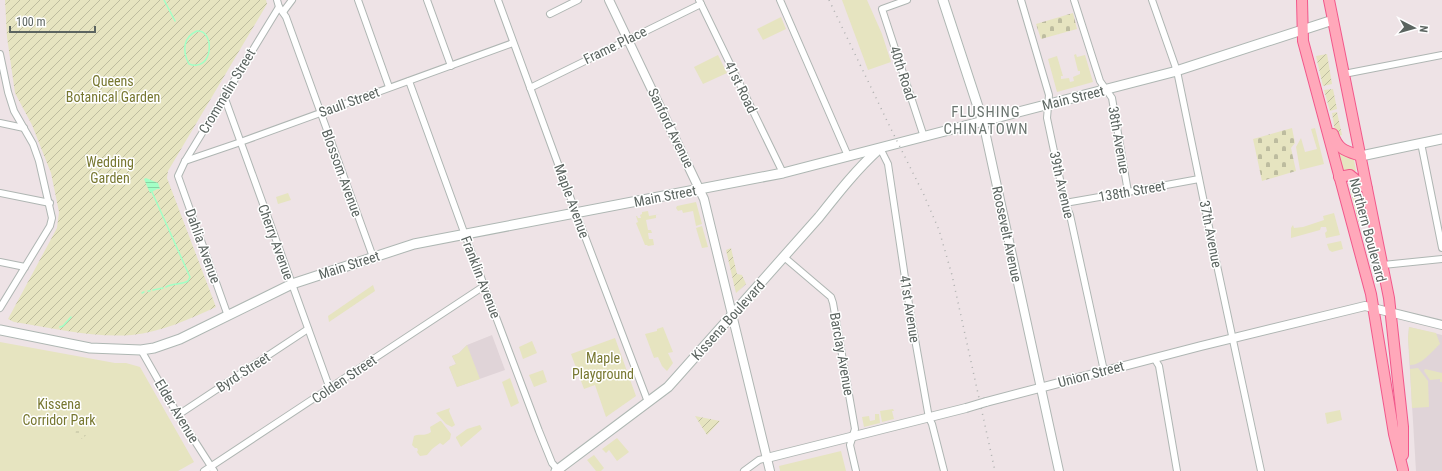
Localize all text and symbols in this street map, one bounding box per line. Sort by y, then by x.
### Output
scale bar [10,8,95,34]
north arrow [1394,8,1434,48]
text: 100 m [16,15,46,29]
street label: Frame Place [581,23,650,67]
text: N [1417,25,1430,33]
street label: 40th Road [887,44,919,102]
street label: Crommelin Street [195,46,259,136]
street label: 41st Road [722,58,760,116]
park label: Queens Botanical Garden [66,73,160,105]
street label: Main Street [1040,83,1106,113]
street label: Saull Street [317,84,381,120]
street label: Sanford Avenue [645,85,697,171]
district label: FLUSHING CHINATOWN [943,103,1029,138]
street label: 38th Avenue [1105,105,1133,175]
street label: Blossom Avenue [319,127,365,219]
street label: 39th Avenue [1047,150,1078,220]
park label: Wedding Garden [86,154,134,186]
street label: Maple Avenue [551,162,593,241]
street label: Northern Boulevard [1346,176,1390,284]
street label: 138th Street [1097,177,1167,205]
street label: Main Street [632,182,698,210]
street label: Roosevelt Avenue [989,185,1025,284]
street label: 37th Avenue [1197,199,1225,269]
street label: Cherry Avenue [255,202,297,282]
street label: Dahlia Avenue [182,207,224,286]
street label: Franklin Avenue [458,233,504,321]
street label: Main Street [316,248,382,282]
street label: 41st Avenue [897,274,923,344]
street label: Kissena Boulevard [688,277,768,363]
street label: Barclay Avenue [827,311,857,397]
street label: Byrd Street [213,349,273,395]
park label: Maple Playground [572,350,634,382]
street label: Colden Street [309,352,379,406]
street label: Union Street [1056,358,1126,390]
street label: Elder Avenue [152,376,202,446]
park label: Kissena Corridor Park [22,396,96,428]

